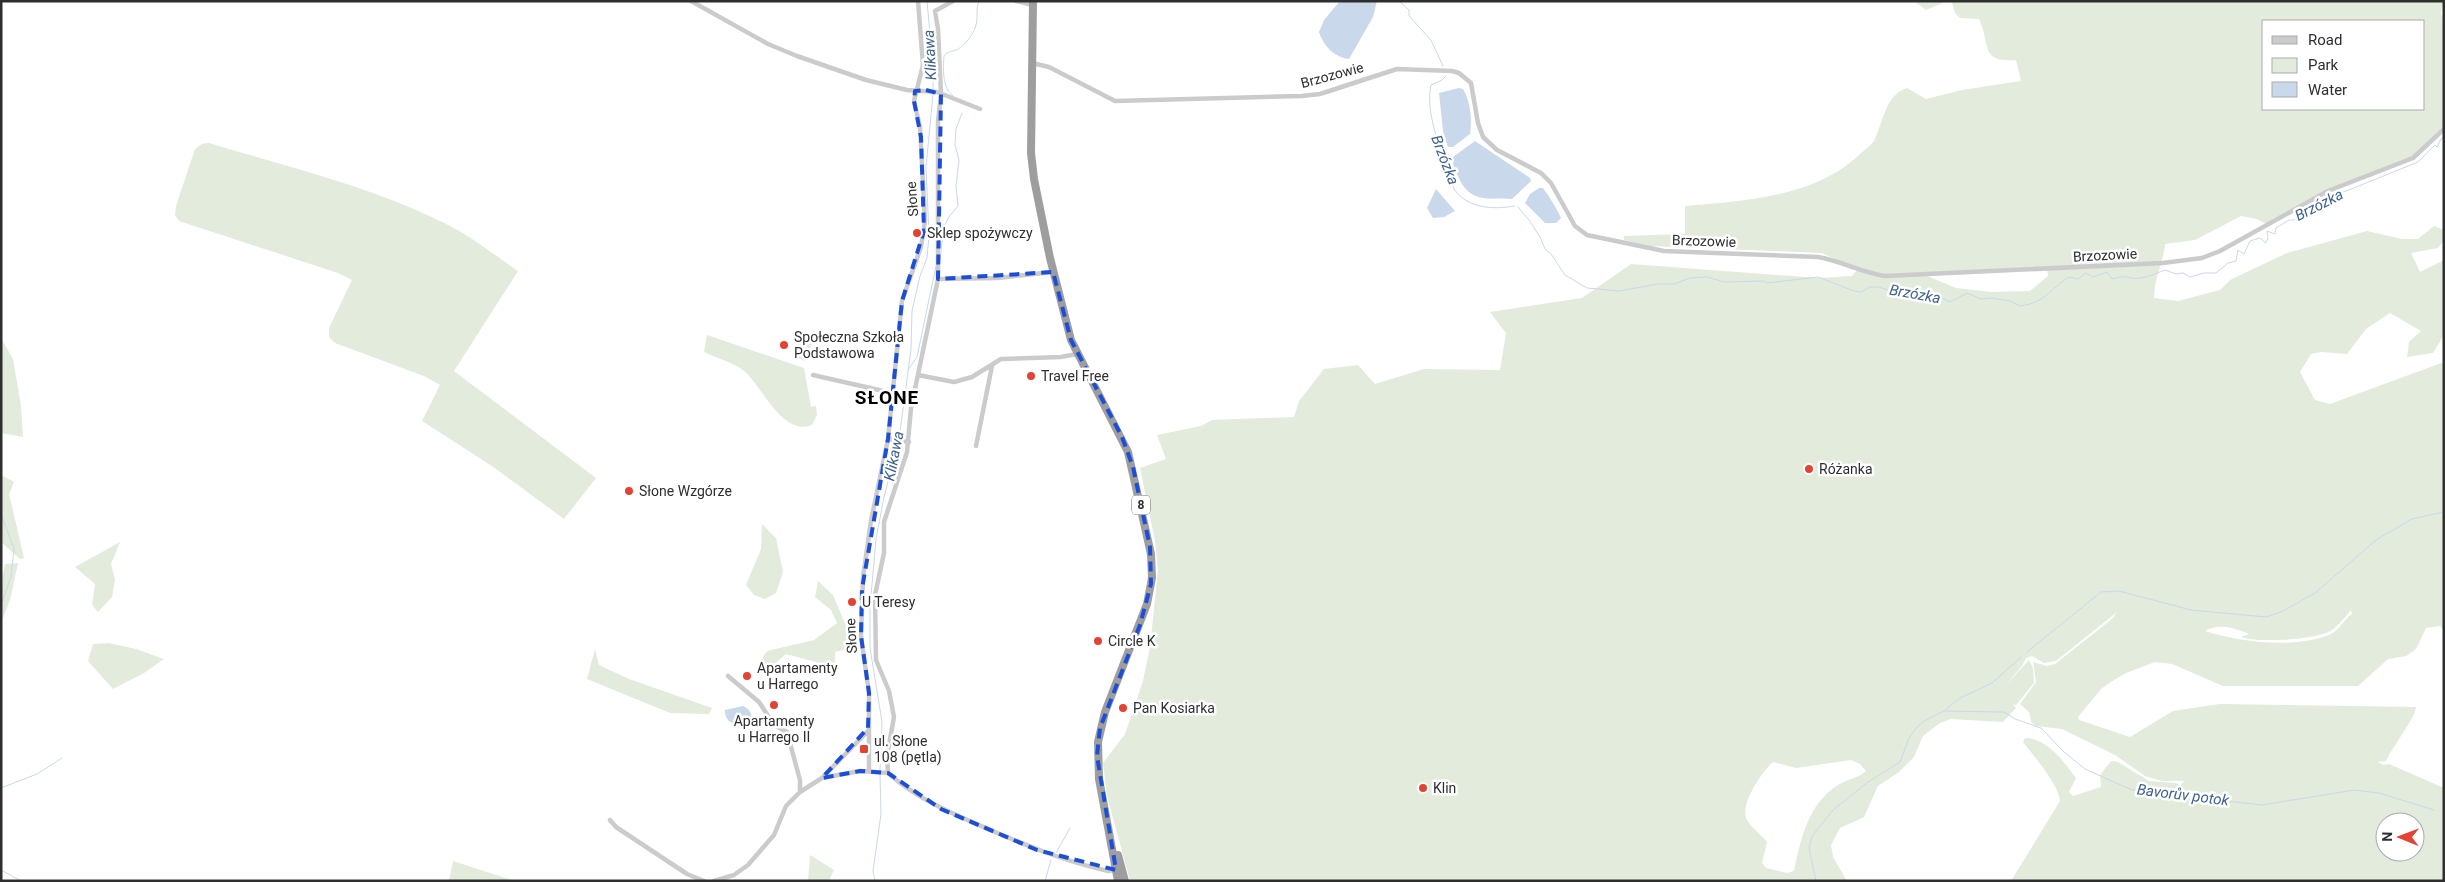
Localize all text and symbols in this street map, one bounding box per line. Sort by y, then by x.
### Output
legend [2262,20,2425,110]
water label: Klikawa [920,29,940,81]
text: Road [2308,31,2342,49]
text: Park [2308,56,2339,74]
street label: Brzozowie [1299,59,1365,91]
text: Water [2308,81,2347,99]
water label: Brzózka [1427,133,1463,187]
street label: Słone [903,181,921,217]
water label: Brzózka [2292,185,2346,225]
place label: Sklep spożywczy [927,225,1033,241]
marker: Sklep spożywczy [911,227,923,239]
street label: Brzozowie [1672,232,1736,250]
street label: Brzozowie [2072,245,2138,265]
water label: Brzózka [1888,281,1942,307]
place label: Społeczna Szkoła Podstawowa [794,329,904,361]
marker: Społeczna Szkoła Podstawowa [778,339,790,351]
place label: Travel Free [1041,368,1109,384]
marker: Travel Free [1025,370,1037,382]
district label: SŁONE [855,386,919,409]
water label: Klikawa [880,429,908,482]
place label: Różanka [1819,461,1873,477]
marker: Różanka [1803,463,1815,475]
place label: Słone Wzgórze [639,483,732,499]
marker: Słone Wzgórze [623,485,635,497]
road number: 8 [1132,496,1150,514]
place label: U Teresy [862,594,916,610]
marker: U Teresy [846,596,858,608]
street label: Słone [842,618,860,654]
place label: Circle K [1108,633,1156,649]
marker: Circle K [1092,635,1104,647]
place label: Apartamenty u Harrego [757,660,838,692]
marker: Apartamenty u Harrego [741,670,753,682]
marker: Apartamenty u Harrego II [768,699,780,711]
place label: Pan Kosiarka [1133,700,1215,716]
marker: Pan Kosiarka [1117,702,1129,714]
place label: Apartamenty u Harrego II [734,713,815,745]
place label: ul. Słone 108 (pętla) [874,733,942,766]
marker: ul. Słone 108 (pętla) [858,743,870,755]
place label: Klin [1433,780,1456,796]
water label: Bavorův potok [2136,780,2231,810]
marker: Klin [1417,782,1429,794]
north arrow [2375,812,2425,862]
text: N [2379,832,2395,842]

